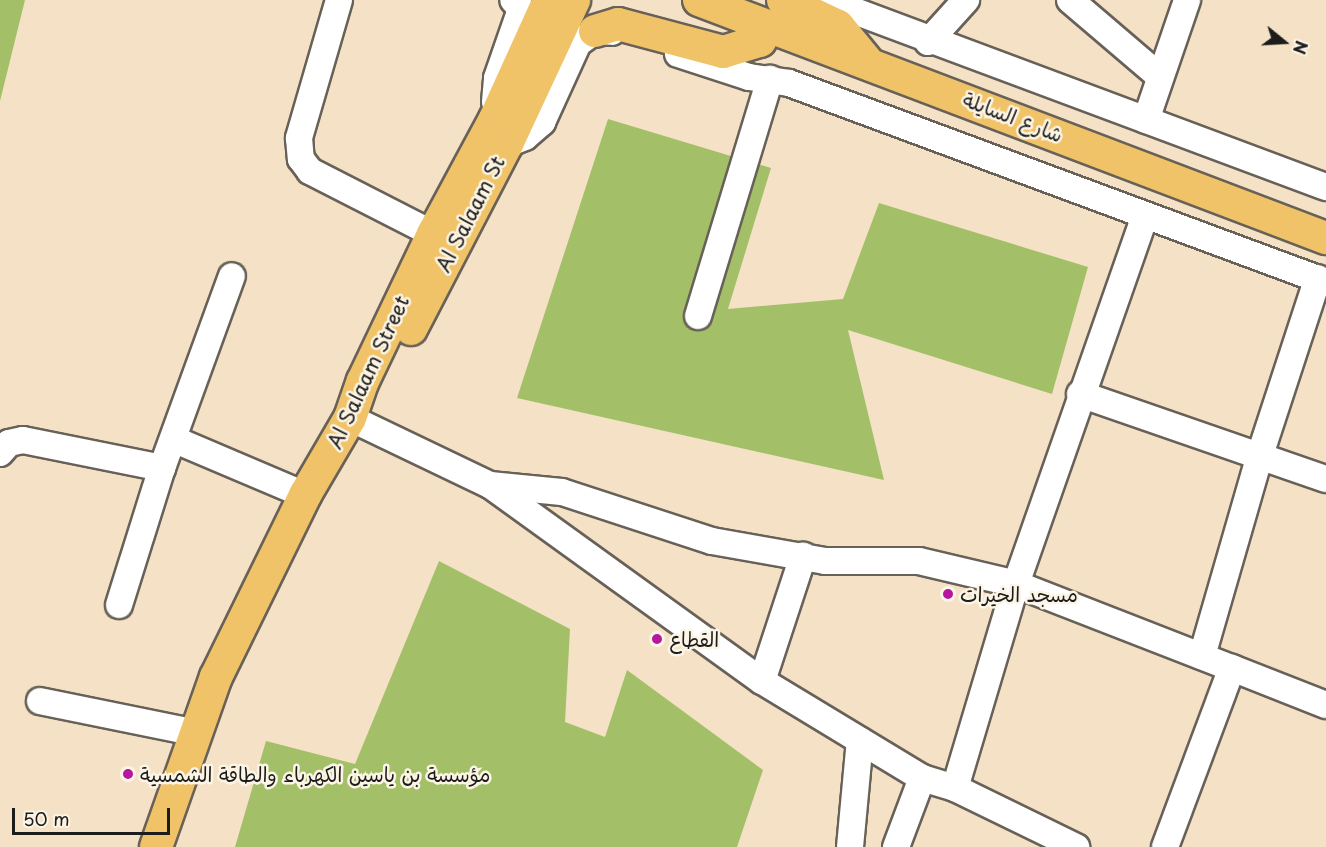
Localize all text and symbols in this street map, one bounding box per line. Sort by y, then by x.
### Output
north arrow [1254,12,1314,72]
text: N [1288,38,1314,57]
street label: شارع السايلة [960,87,1066,147]
street label: Al Salaam St [430,152,510,276]
street label: Al Salaam Street [322,291,414,453]
place label: مسجد الخيرات [960,582,1078,606]
marker: مسجد الخيرات [941,587,955,601]
place label: القطاع [669,627,719,651]
marker: القطاع [650,632,664,646]
place label: مؤسسة بن ياسين الكهرباء والطاقة الشمسية [140,762,490,786]
marker: مؤسسة بن ياسين الكهرباء والطاقة الشمسية [121,767,135,781]
scale bar [15,796,172,834]
text: 50 m [23,805,70,832]

